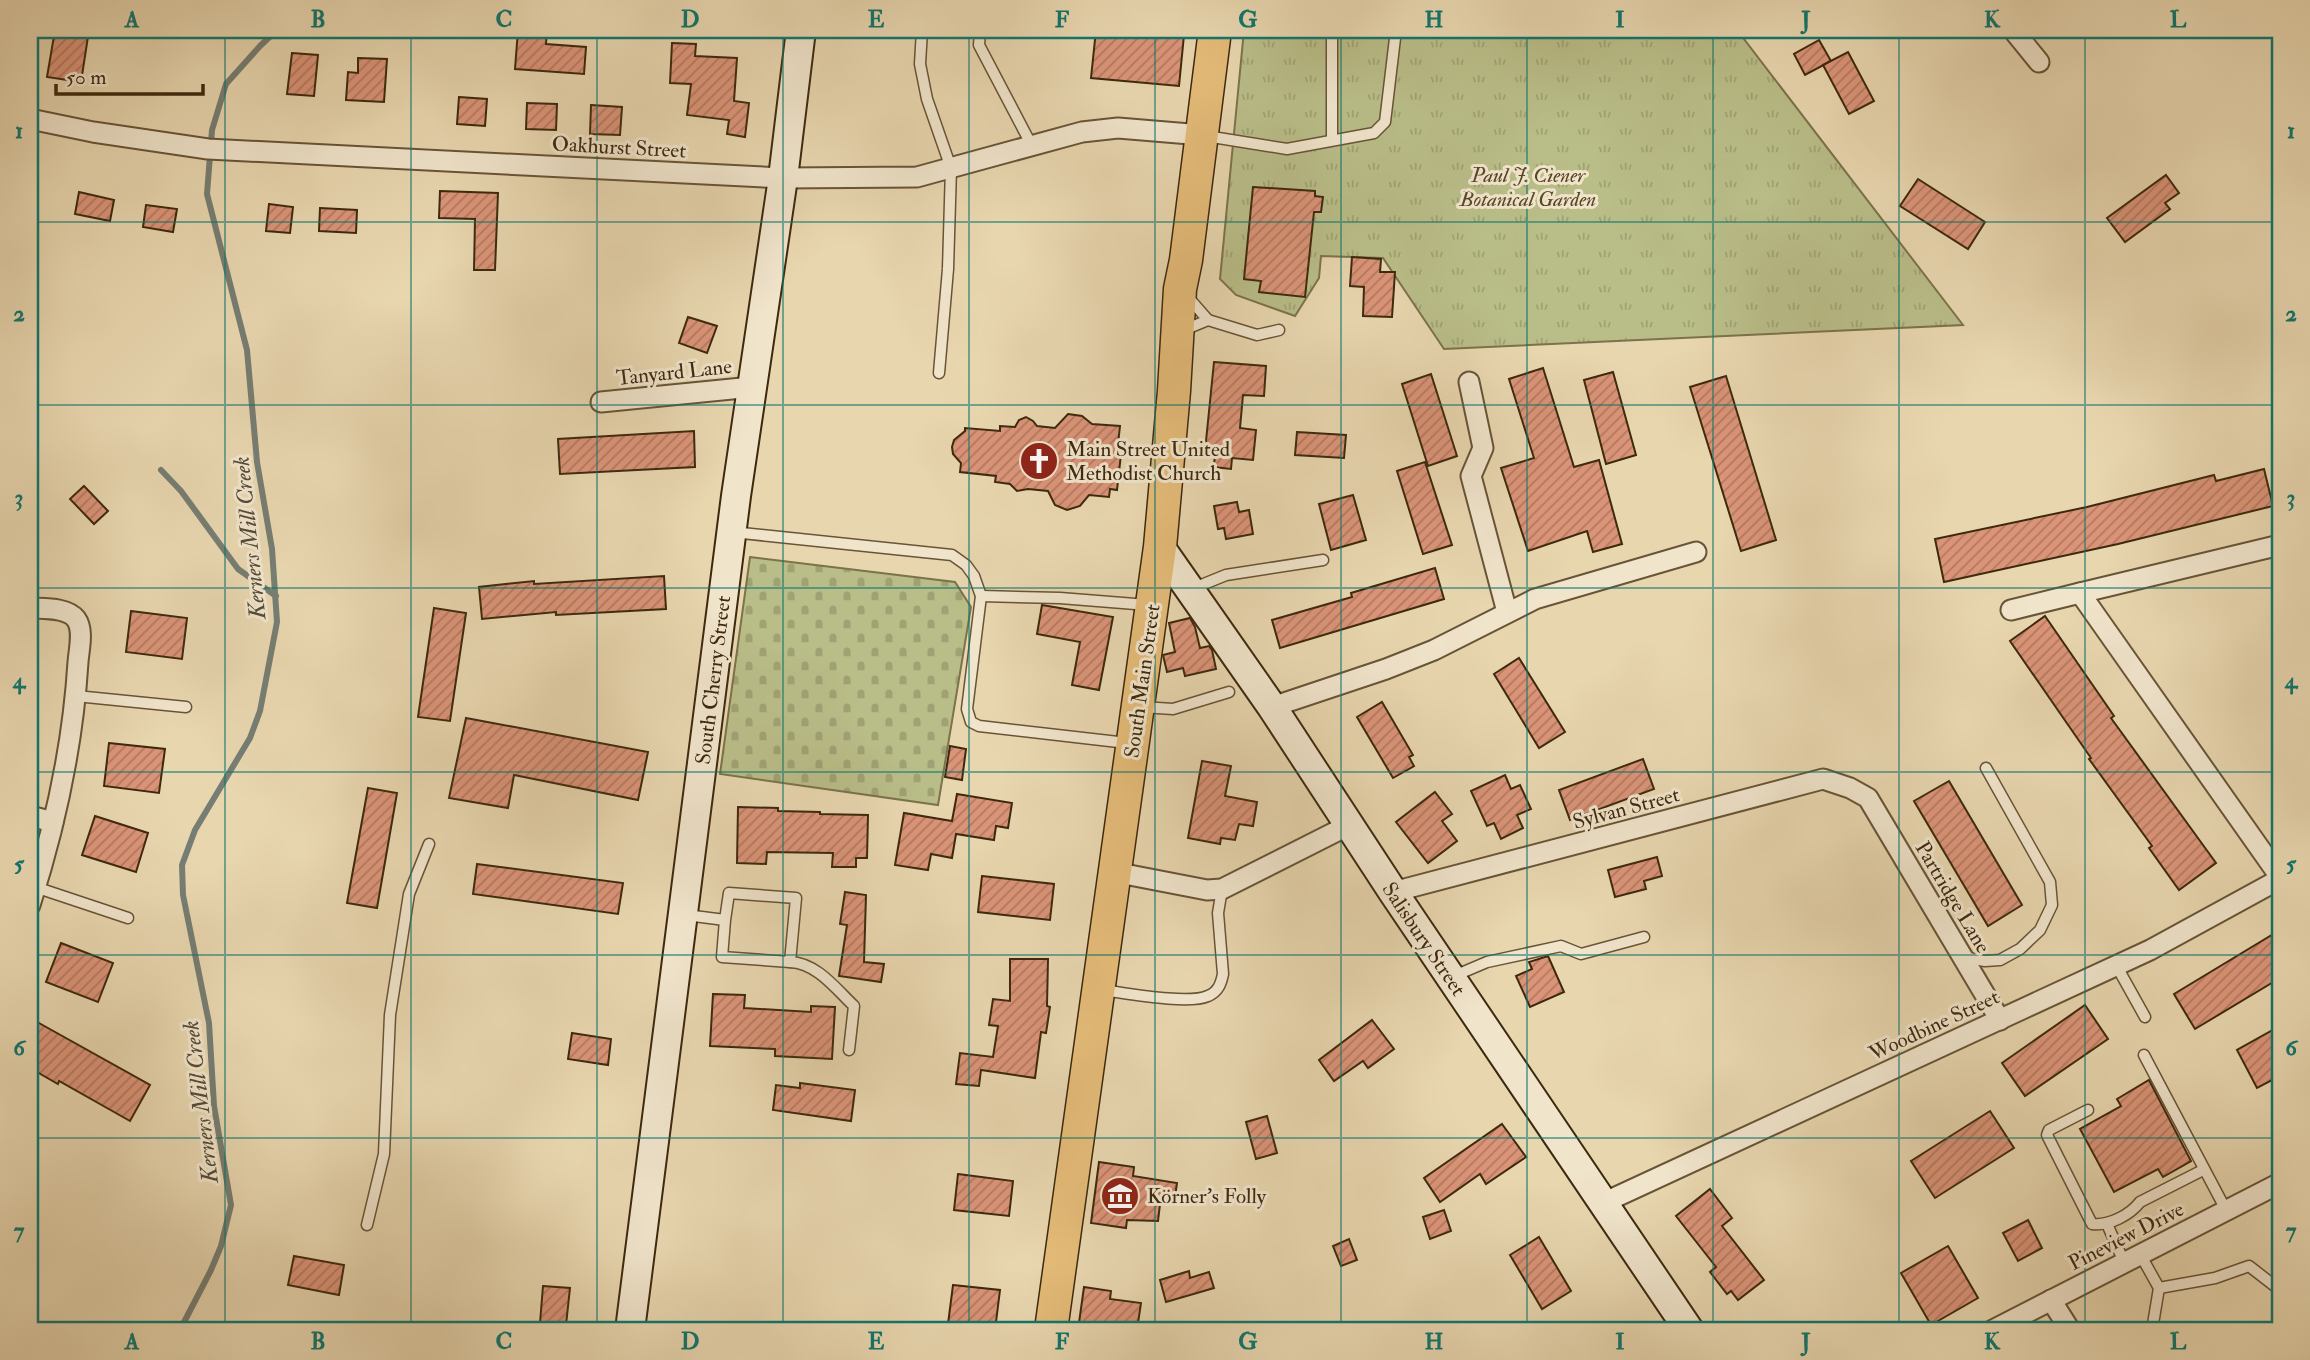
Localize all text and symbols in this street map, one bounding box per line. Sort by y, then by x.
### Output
text: A [124,5,140,34]
text: B [310,5,326,34]
text: C [496,5,512,34]
text: D [681,5,699,34]
text: E [868,5,885,34]
text: F [1055,5,1070,34]
text: G [1238,5,1258,34]
text: H [1425,5,1444,34]
text: I [1615,5,1625,34]
text: J [1800,5,1811,35]
text: K [1984,5,2001,34]
text: L [2170,5,2187,34]
scale bar [56,52,203,96]
text: 50 m [66,64,107,91]
text: 1 [15,116,23,145]
text: 1 [2287,116,2295,145]
street label: Oakhurst Street [551,131,687,165]
park label: Paul J. Ciener Botanical Garden [1459,162,1596,213]
text: 2 [13,299,25,328]
text: 2 [2285,299,2297,328]
street label: Tanyard Lane [615,353,733,392]
place label: Main Street United Methodist Church [1066,436,1231,487]
church icon: Main Street United Methodist Church [1018,440,1060,482]
water label: Kerners Mill Creek [227,455,273,622]
text: 3 [15,483,23,512]
text: 3 [2287,483,2295,512]
street label: South Cherry Street [690,594,737,766]
street label: South Main Street [1118,602,1167,760]
text: 4 [12,666,27,695]
text: 4 [2284,666,2299,695]
street label: Sylvan Street [1570,781,1683,836]
street label: Partridge Lane [1909,836,1997,958]
text: 5 [14,849,25,878]
text: 5 [2286,849,2297,878]
street label: Salisbury Street [1376,877,1472,1002]
street label: Woodbine Street [1864,983,2004,1068]
water label: Kerners Mill Creek [176,1019,225,1186]
text: 6 [13,1033,27,1062]
text: 6 [2285,1033,2299,1062]
museum icon: Körner's Folly [1099,1175,1141,1217]
place label: Körner's Folly [1147,1183,1267,1210]
street label: Pineview Drive [2064,1196,2189,1277]
text: 7 [14,1216,25,1245]
text: 7 [2286,1216,2297,1245]
text: A [124,1327,140,1356]
text: B [310,1327,326,1356]
text: C [496,1327,512,1356]
text: D [681,1327,699,1356]
text: E [868,1327,885,1356]
text: F [1055,1327,1070,1356]
text: G [1238,1327,1258,1356]
text: H [1425,1327,1444,1356]
text: I [1615,1327,1625,1356]
text: J [1800,1327,1811,1357]
text: K [1984,1327,2001,1356]
text: L [2170,1327,2187,1356]

